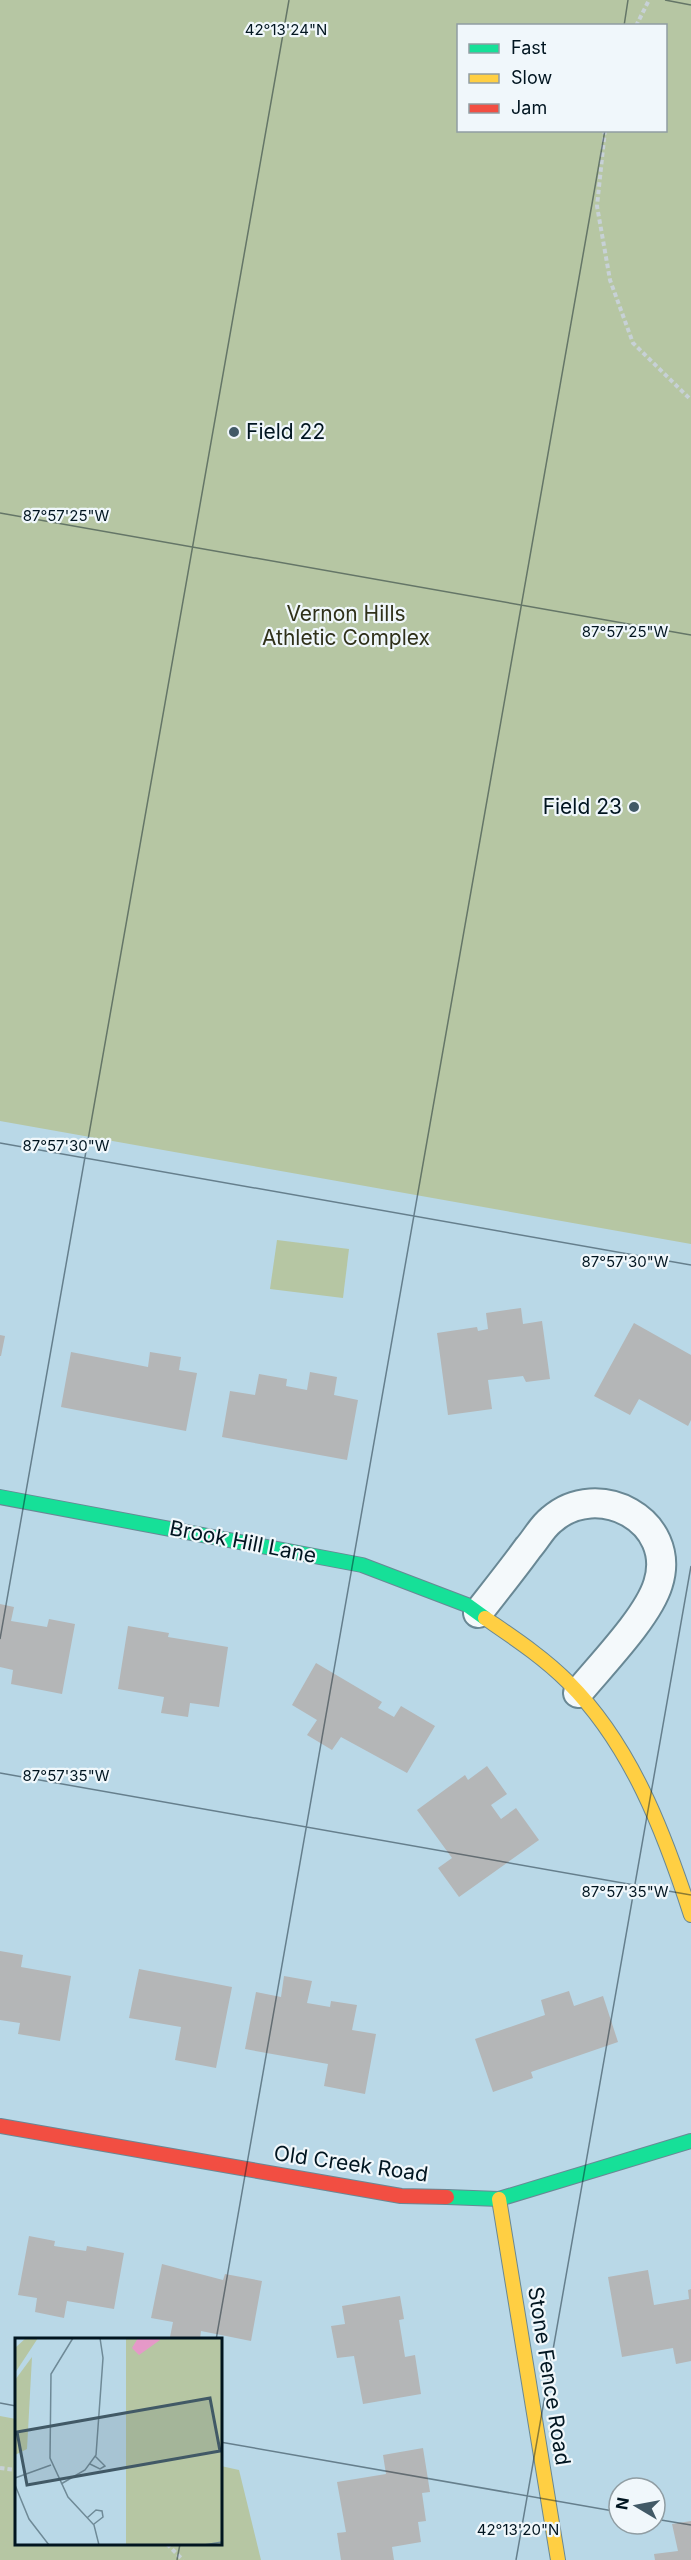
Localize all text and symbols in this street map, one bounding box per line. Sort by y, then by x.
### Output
text: 42°13'24"N [245,20,327,39]
legend [457,24,667,132]
text: Fast [511,37,547,58]
text: Slow [511,67,552,88]
text: Jam [511,97,547,118]
place label: Field 22 [246,419,325,444]
marker: Field 22 [227,425,241,439]
text: 87°57'25"W [23,506,110,525]
park label: Vernon Hills Athletic Complex [262,601,430,650]
text: 87°57'25"W [582,622,669,641]
place label: Field 23 [543,794,622,819]
marker: Field 23 [627,800,641,814]
text: 87°57'30"W [22,1136,110,1155]
text: 87°57'30"W [581,1252,669,1271]
street label: Brook Hill Lane [168,1515,319,1568]
text: 87°57'35"W [23,1766,110,1785]
text: 87°57'35"W [582,1882,669,1901]
street label: Old Creek Road [272,2140,430,2187]
street label: Stone Fence Road [523,2285,576,2467]
inset map [15,2338,222,2545]
north arrow [607,2476,667,2536]
text: N [611,2496,633,2511]
text: 42°13'20"N [477,2520,559,2539]

